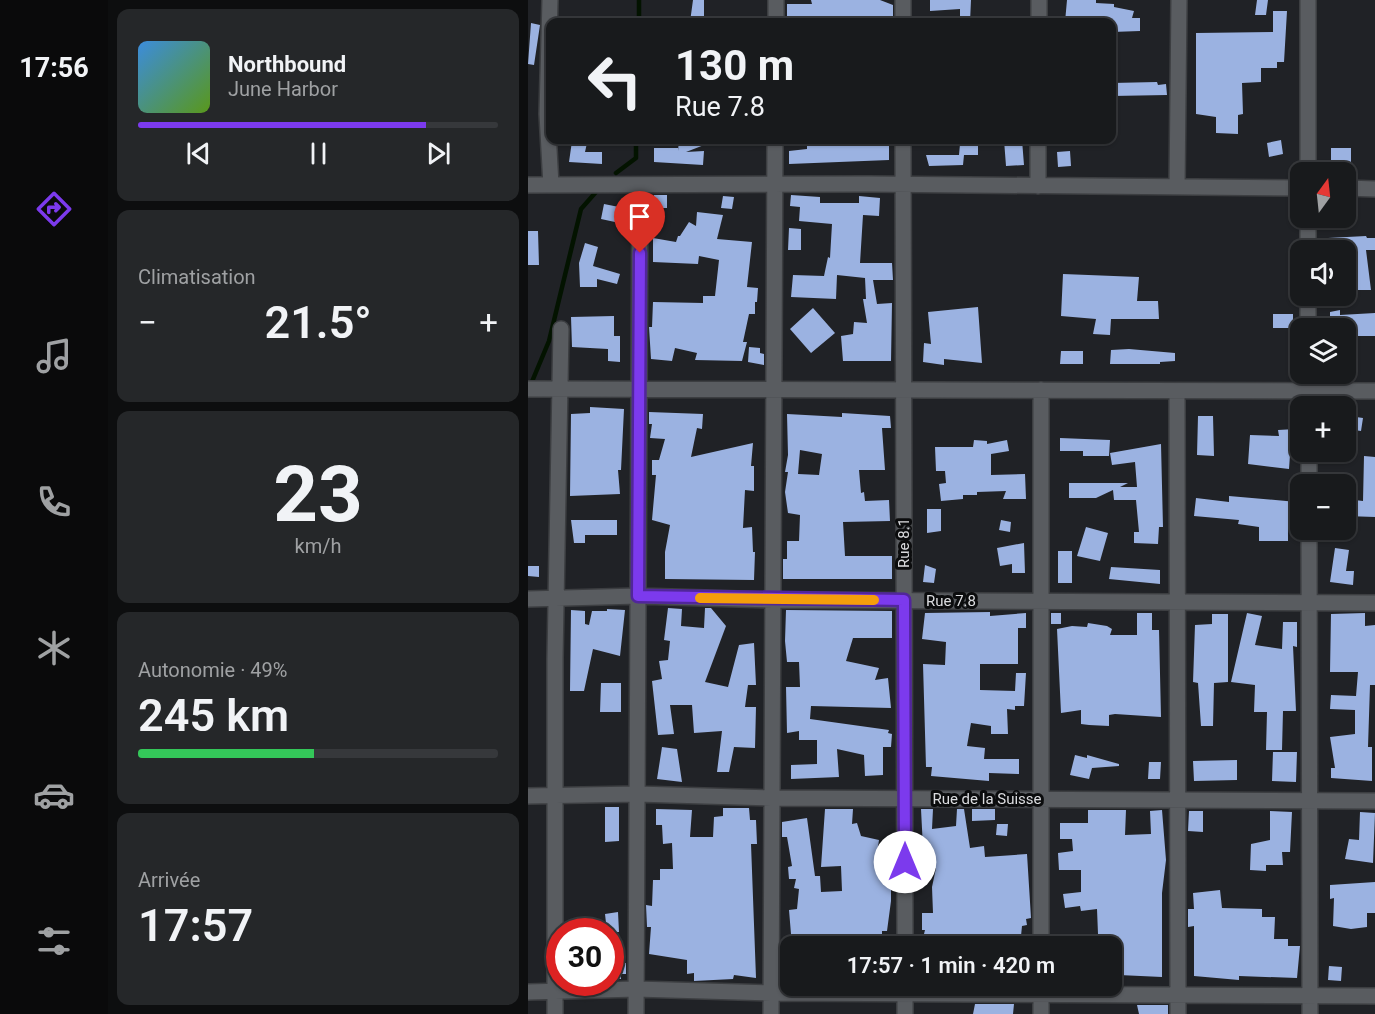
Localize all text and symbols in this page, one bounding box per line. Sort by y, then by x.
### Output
text: 130 m [675,41,794,90]
icon: left [576,42,654,120]
text: 17:56 [19,52,89,84]
text: Northbound [228,52,346,77]
text: June Harbor [228,77,338,101]
text: Rue 7.8 [675,91,765,123]
icon: previous [182,137,215,170]
icon: pause [302,137,335,170]
icon: next [422,137,455,170]
north arrow [1290,162,1356,228]
map controls [1290,162,1356,540]
icon: directions [33,188,75,230]
pin [614,191,665,253]
icon: arrive [623,200,656,233]
button: sound [1290,240,1356,306]
text: Climatisation [138,265,256,289]
text: 21.5° [264,296,372,349]
text: − [138,303,157,342]
text: + [479,303,498,342]
button: layers [1290,318,1356,384]
icon: music [33,335,75,377]
button: + [1290,396,1356,462]
text: 23 [273,449,363,540]
button: − [1290,474,1356,540]
icon: phone [33,481,75,523]
street label: Rue 8.1 [895,518,913,568]
text: km/h [295,534,341,558]
street label: Rue 7.8 [926,592,976,610]
icon: climate [33,627,75,669]
text: Autonomie · 49% [138,658,287,682]
text: 245 km [138,689,289,742]
icon: car [33,774,75,816]
street label: Rue de la Suisse [932,790,1042,808]
position arrow [873,830,937,894]
text: Arrivée [138,868,200,892]
text: 17:57 [138,899,253,952]
speed limit sign: 30 [546,918,624,996]
icon: filters [33,920,75,962]
text: 17:57 · 1 min · 420 m [847,953,1055,978]

